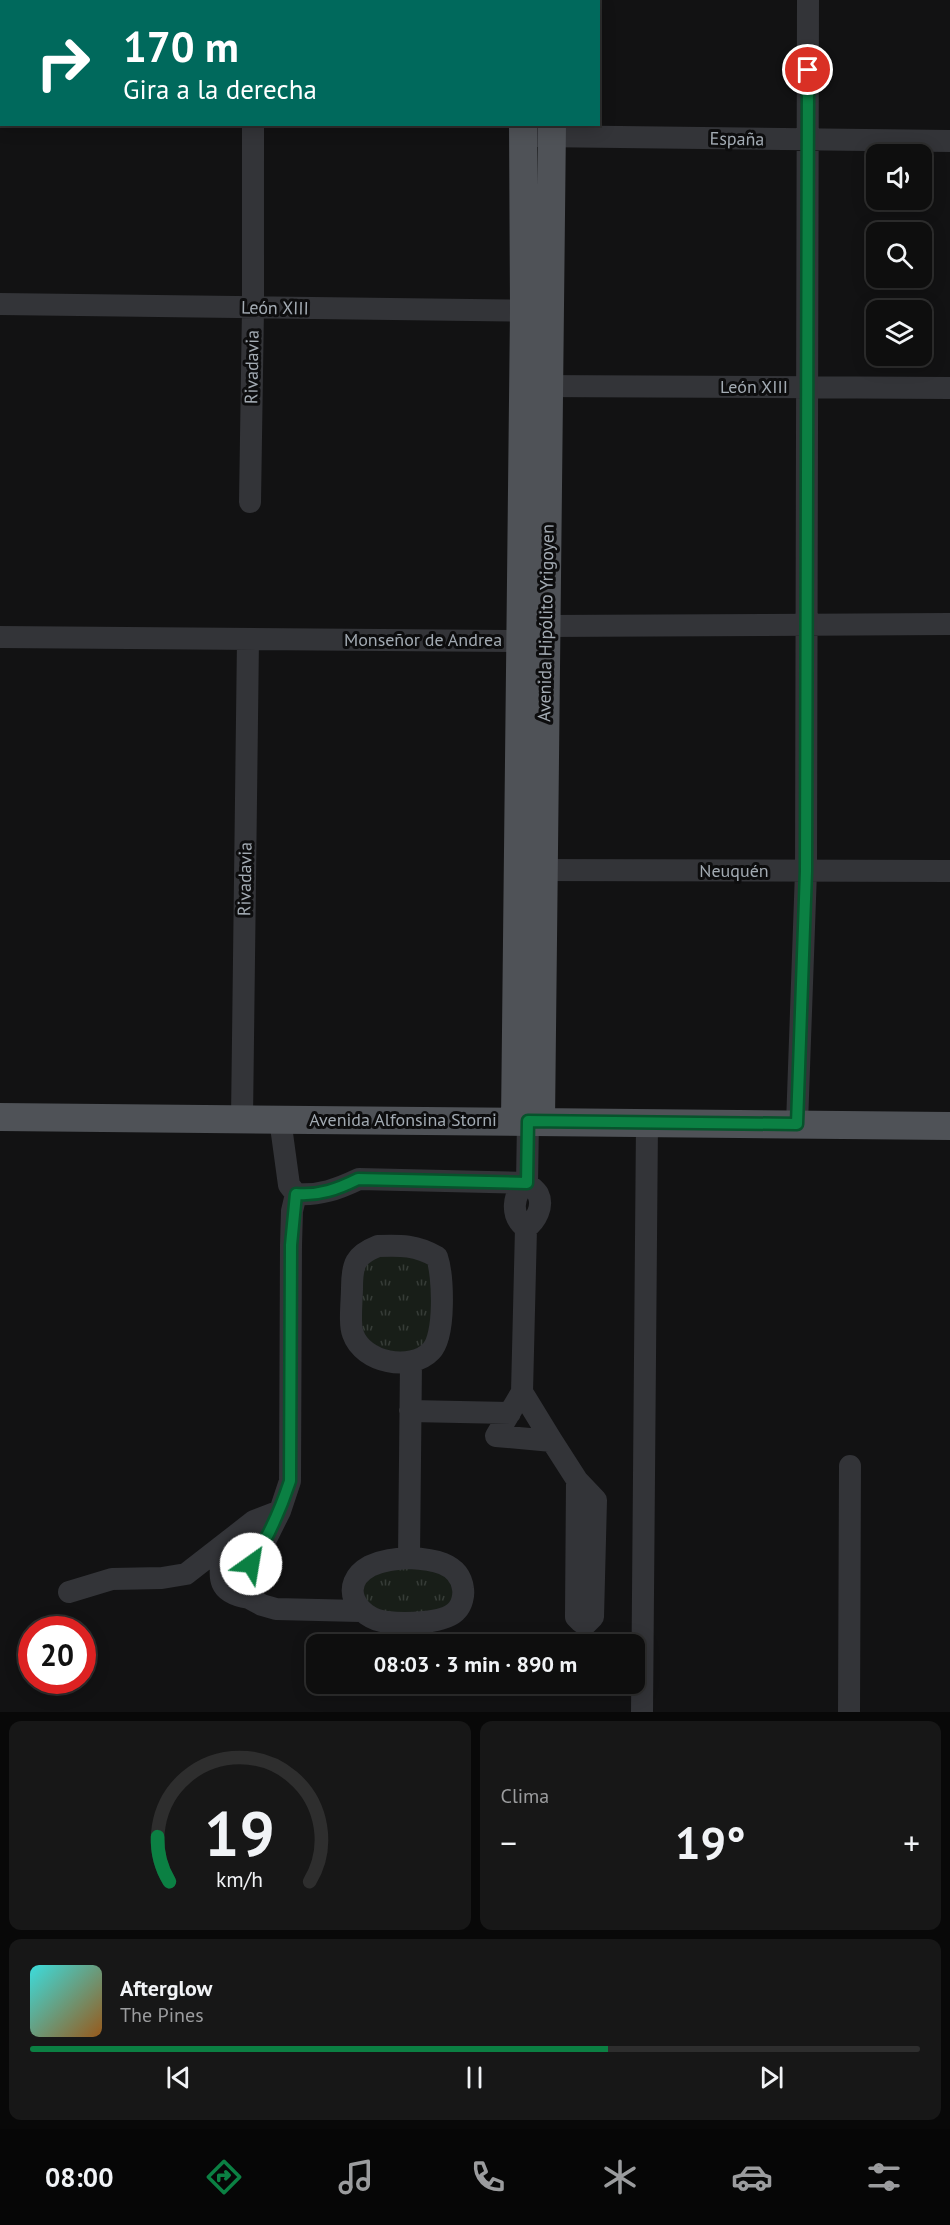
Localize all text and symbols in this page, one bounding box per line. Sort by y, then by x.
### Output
text: 170 m [123,19,239,74]
icon: right [24,24,102,102]
pin [782,44,833,95]
icon: arrive [791,53,824,86]
text: Gira a la derecha [123,72,317,106]
street label: España [709,127,765,150]
map controls [866,144,932,366]
button: sound [866,144,932,210]
button: search [866,222,932,288]
street label: León XIII [241,295,309,320]
button: layers [866,300,932,366]
street label: Rivadavia [239,330,264,404]
street label: León XIII [720,375,788,398]
street label: Avenida Hipólito Yrigoyen [532,524,559,722]
street label: Monseñor de Andrea [344,628,502,651]
street label: Rivadavia [232,842,257,916]
street label: Neuquén [699,859,769,882]
street label: Avenida Alfonsina Storni [309,1108,497,1131]
position arrow [219,1532,283,1596]
speed limit sign: 20 [18,1616,96,1694]
text: 08:03 · 3 min · 890 m [374,1650,577,1678]
text: Clima [501,1783,549,1809]
text: 19 [204,1792,275,1873]
text: 19° [675,1813,746,1871]
text: − [501,1821,517,1864]
text: + [903,1821,920,1864]
text: km/h [216,1866,263,1894]
text: Afterglow [120,1974,212,2002]
text: The Pines [120,2002,204,2028]
icon: previous [162,2061,195,2094]
icon: pause [458,2061,491,2094]
icon: next [755,2061,788,2094]
icon: directions [203,2156,245,2198]
icon: music [335,2156,377,2198]
icon: phone [467,2156,509,2198]
icon: climate [599,2156,641,2198]
icon: car [731,2156,773,2198]
icon: filters [863,2156,905,2198]
text: 08:00 [45,2160,113,2194]

